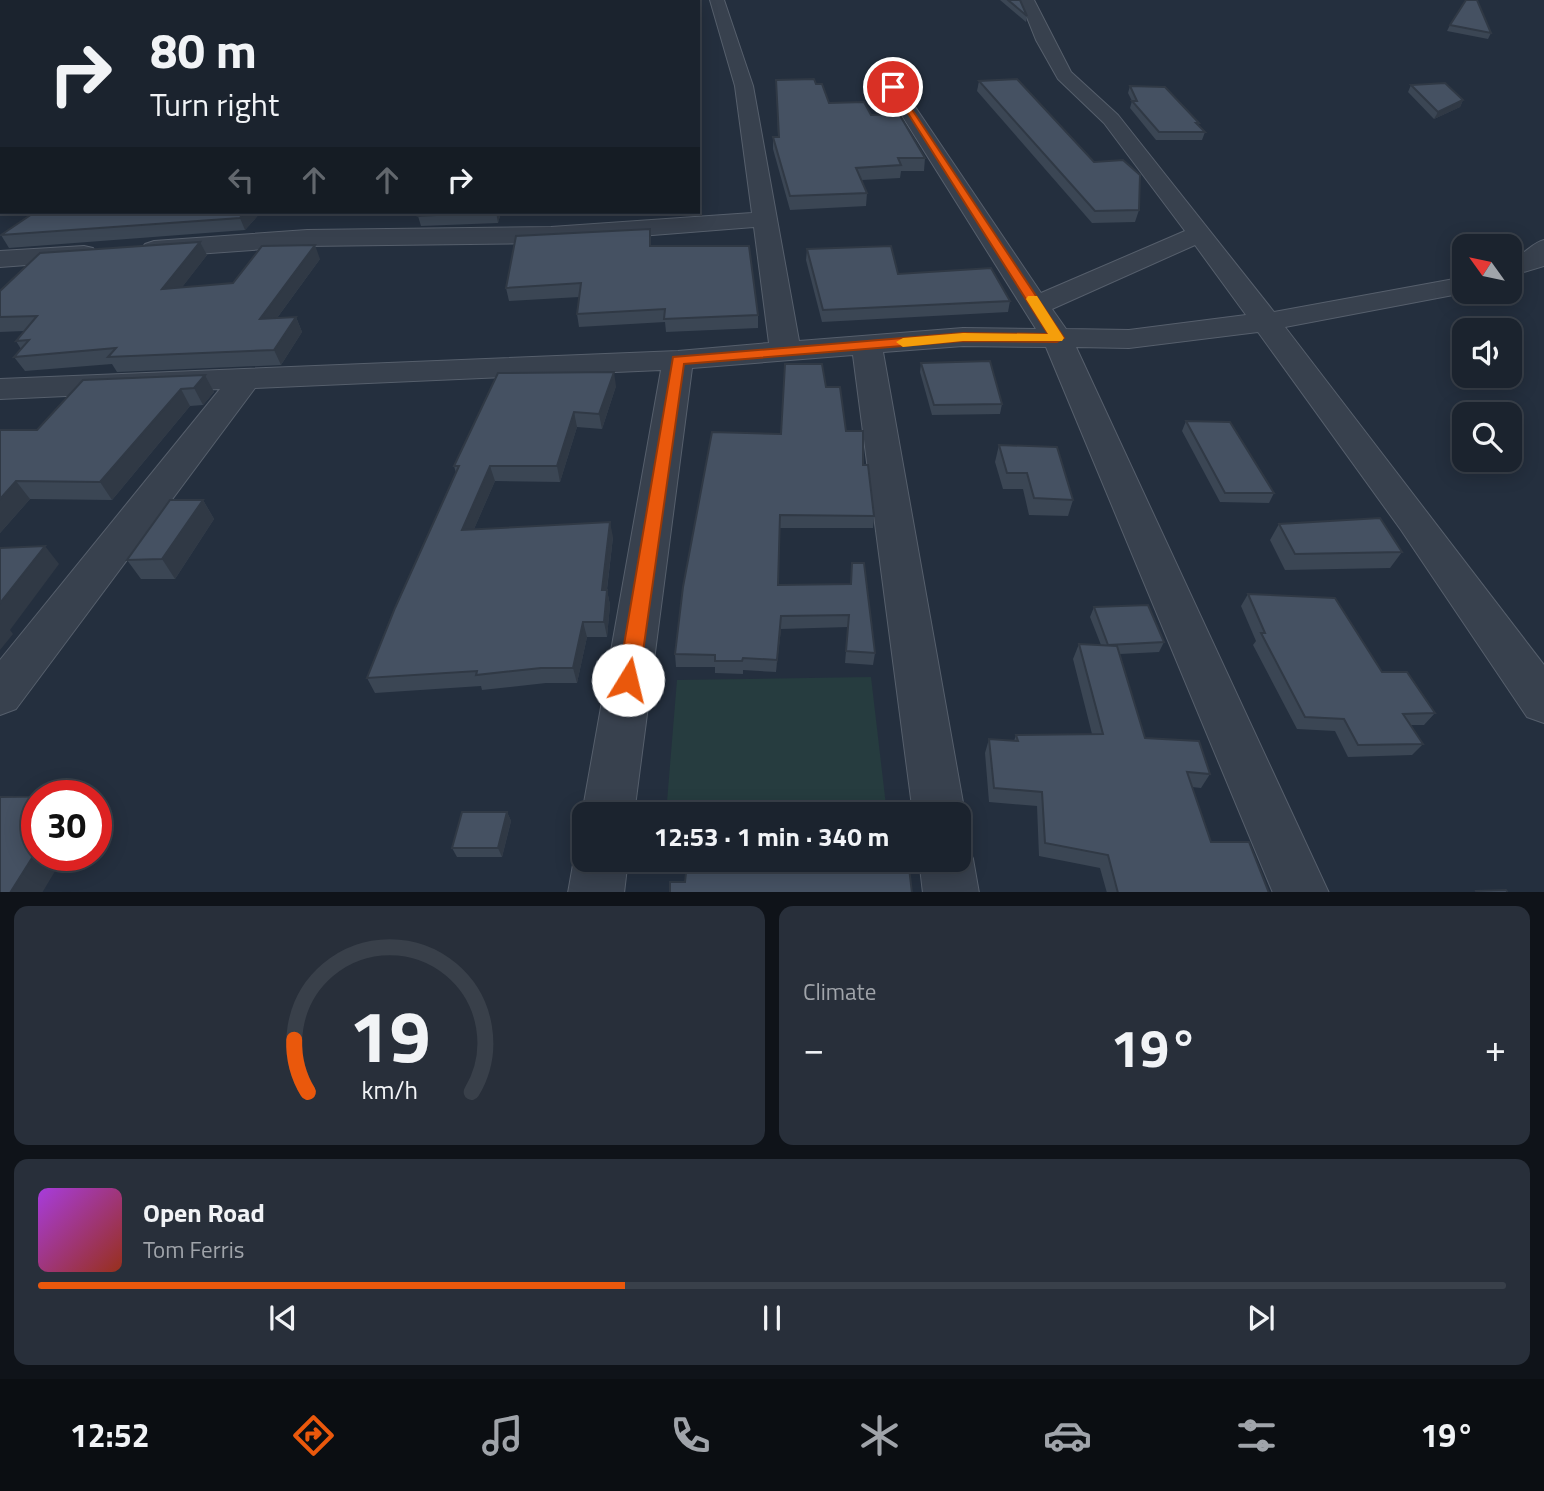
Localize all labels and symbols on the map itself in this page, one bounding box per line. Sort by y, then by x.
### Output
pin [863,57,923,117]
north arrow [1452,234,1522,304]
position arrow [591,643,665,717]
speed limit sign: 30 [21,780,112,871]

